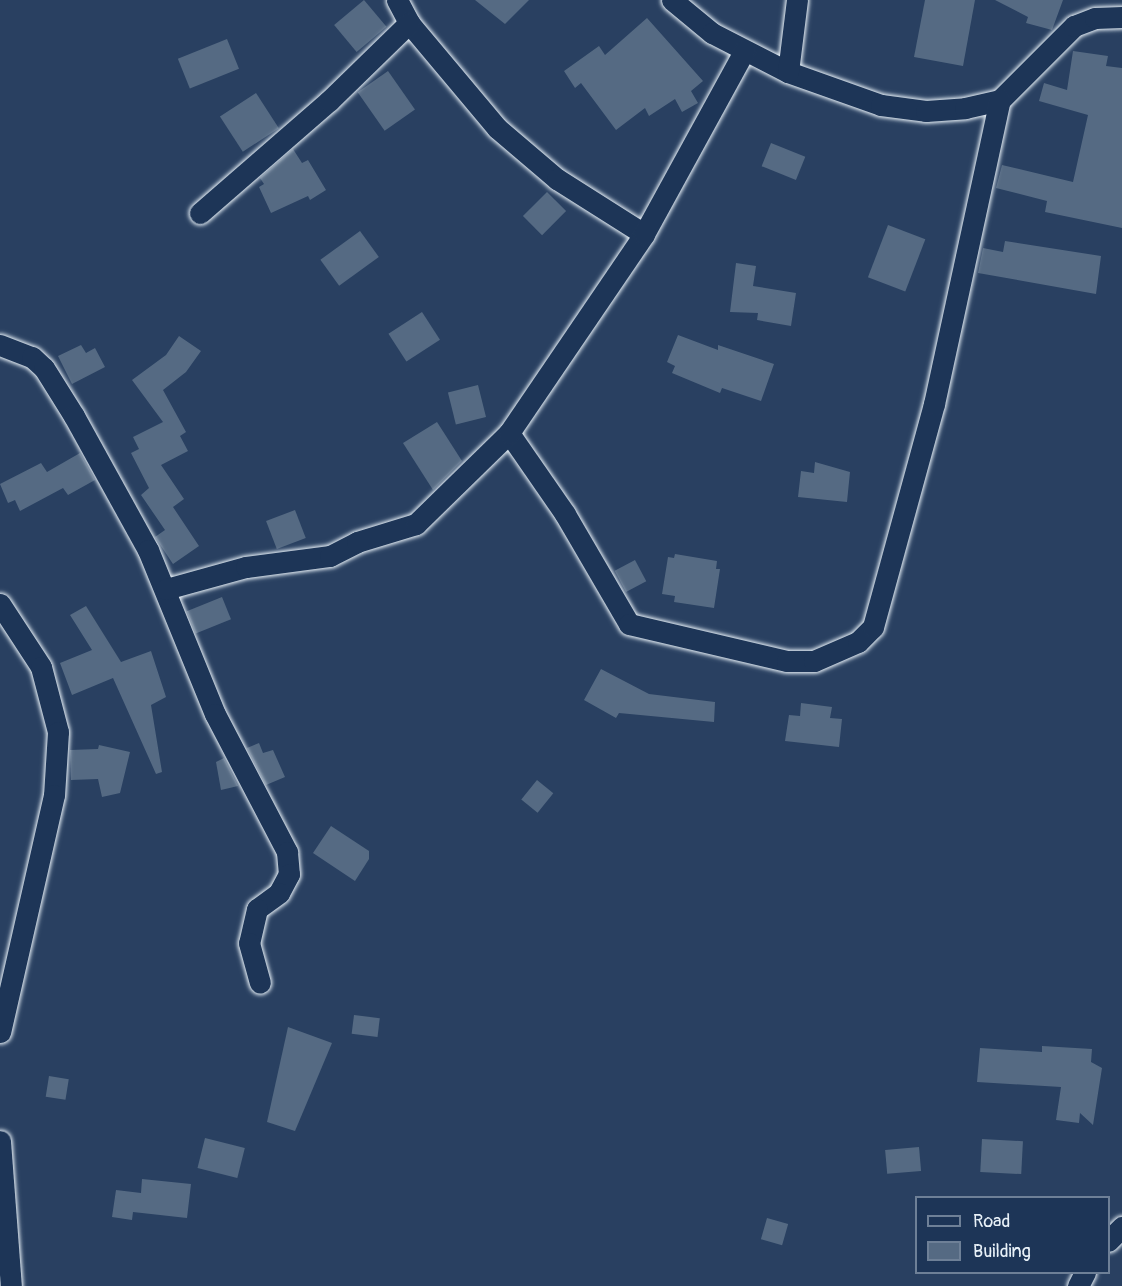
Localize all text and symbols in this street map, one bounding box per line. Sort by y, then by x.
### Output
legend [915,1196,1110,1274]
text: Road [973,1210,1010,1233]
text: Building [973,1240,1031,1263]

